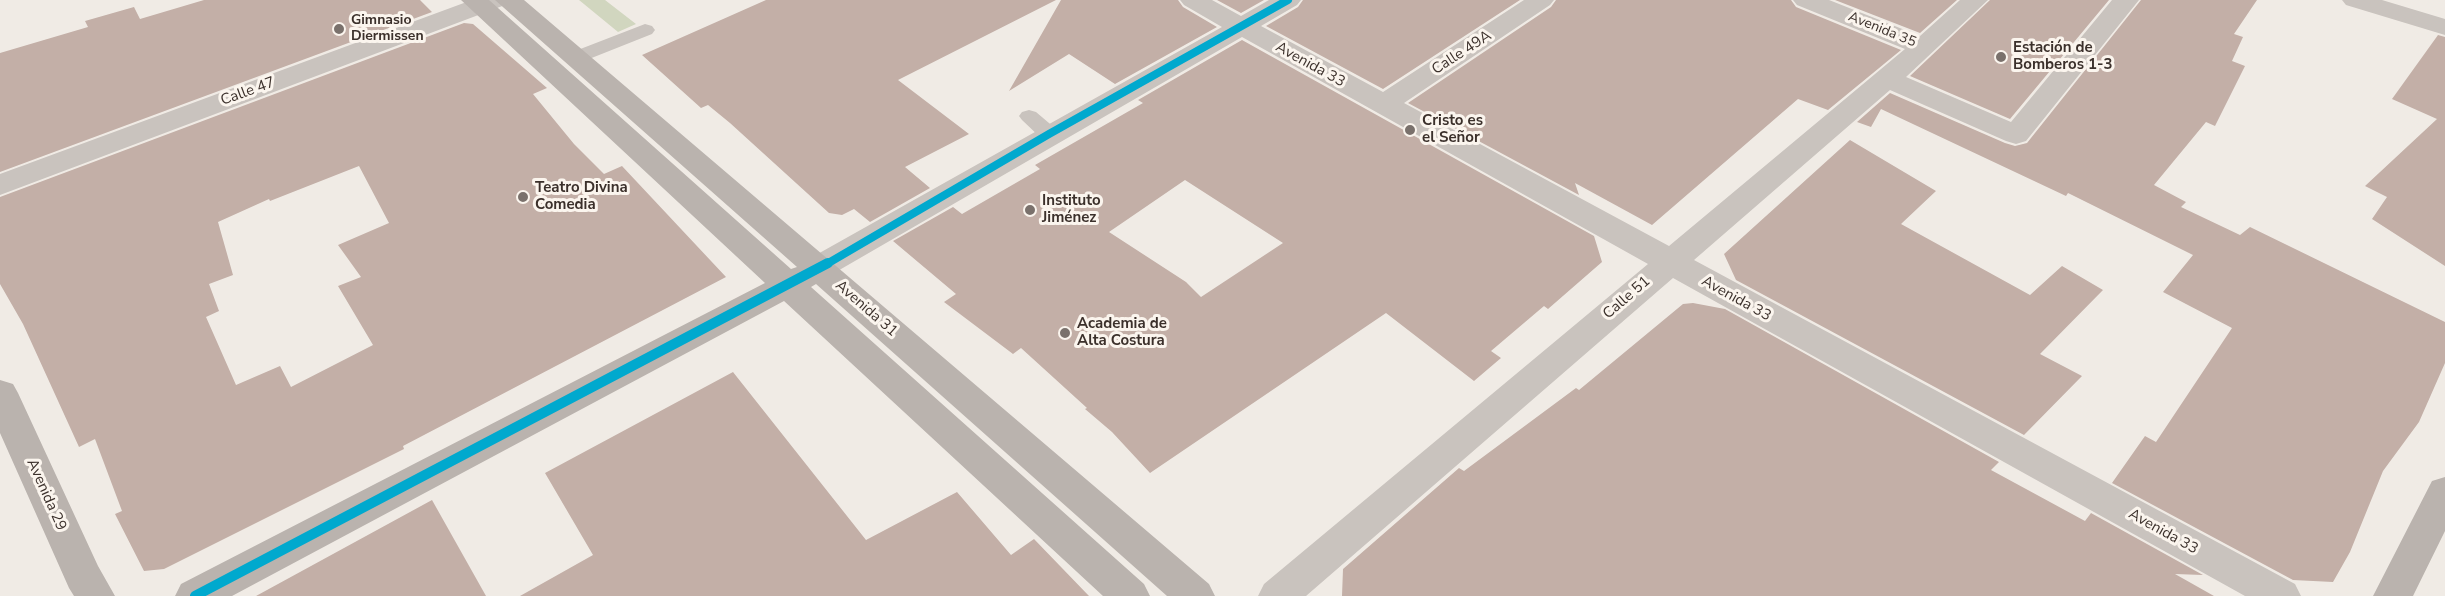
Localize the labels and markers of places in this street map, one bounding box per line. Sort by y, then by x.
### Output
place label: Gimnasio Diermissen [351,13,424,46]
marker: Gimnasio Diermissen [332,22,346,36]
place label: Estación de Bomberos 1-3 [2013,39,2113,74]
marker: Estación de Bomberos 1-3 [1994,50,2008,64]
place label: Cristo es el Señor [1422,112,1483,147]
marker: Cristo es el Señor [1403,123,1417,137]
place label: Teatro Divina Comedia [535,179,628,214]
marker: Teatro Divina Comedia [516,190,530,204]
place label: Instituto Jiménez [1042,192,1101,227]
marker: Instituto Jiménez [1023,203,1037,217]
place label: Academia de Alta Costura [1077,315,1167,350]
marker: Academia de Alta Costura [1058,326,1072,340]

